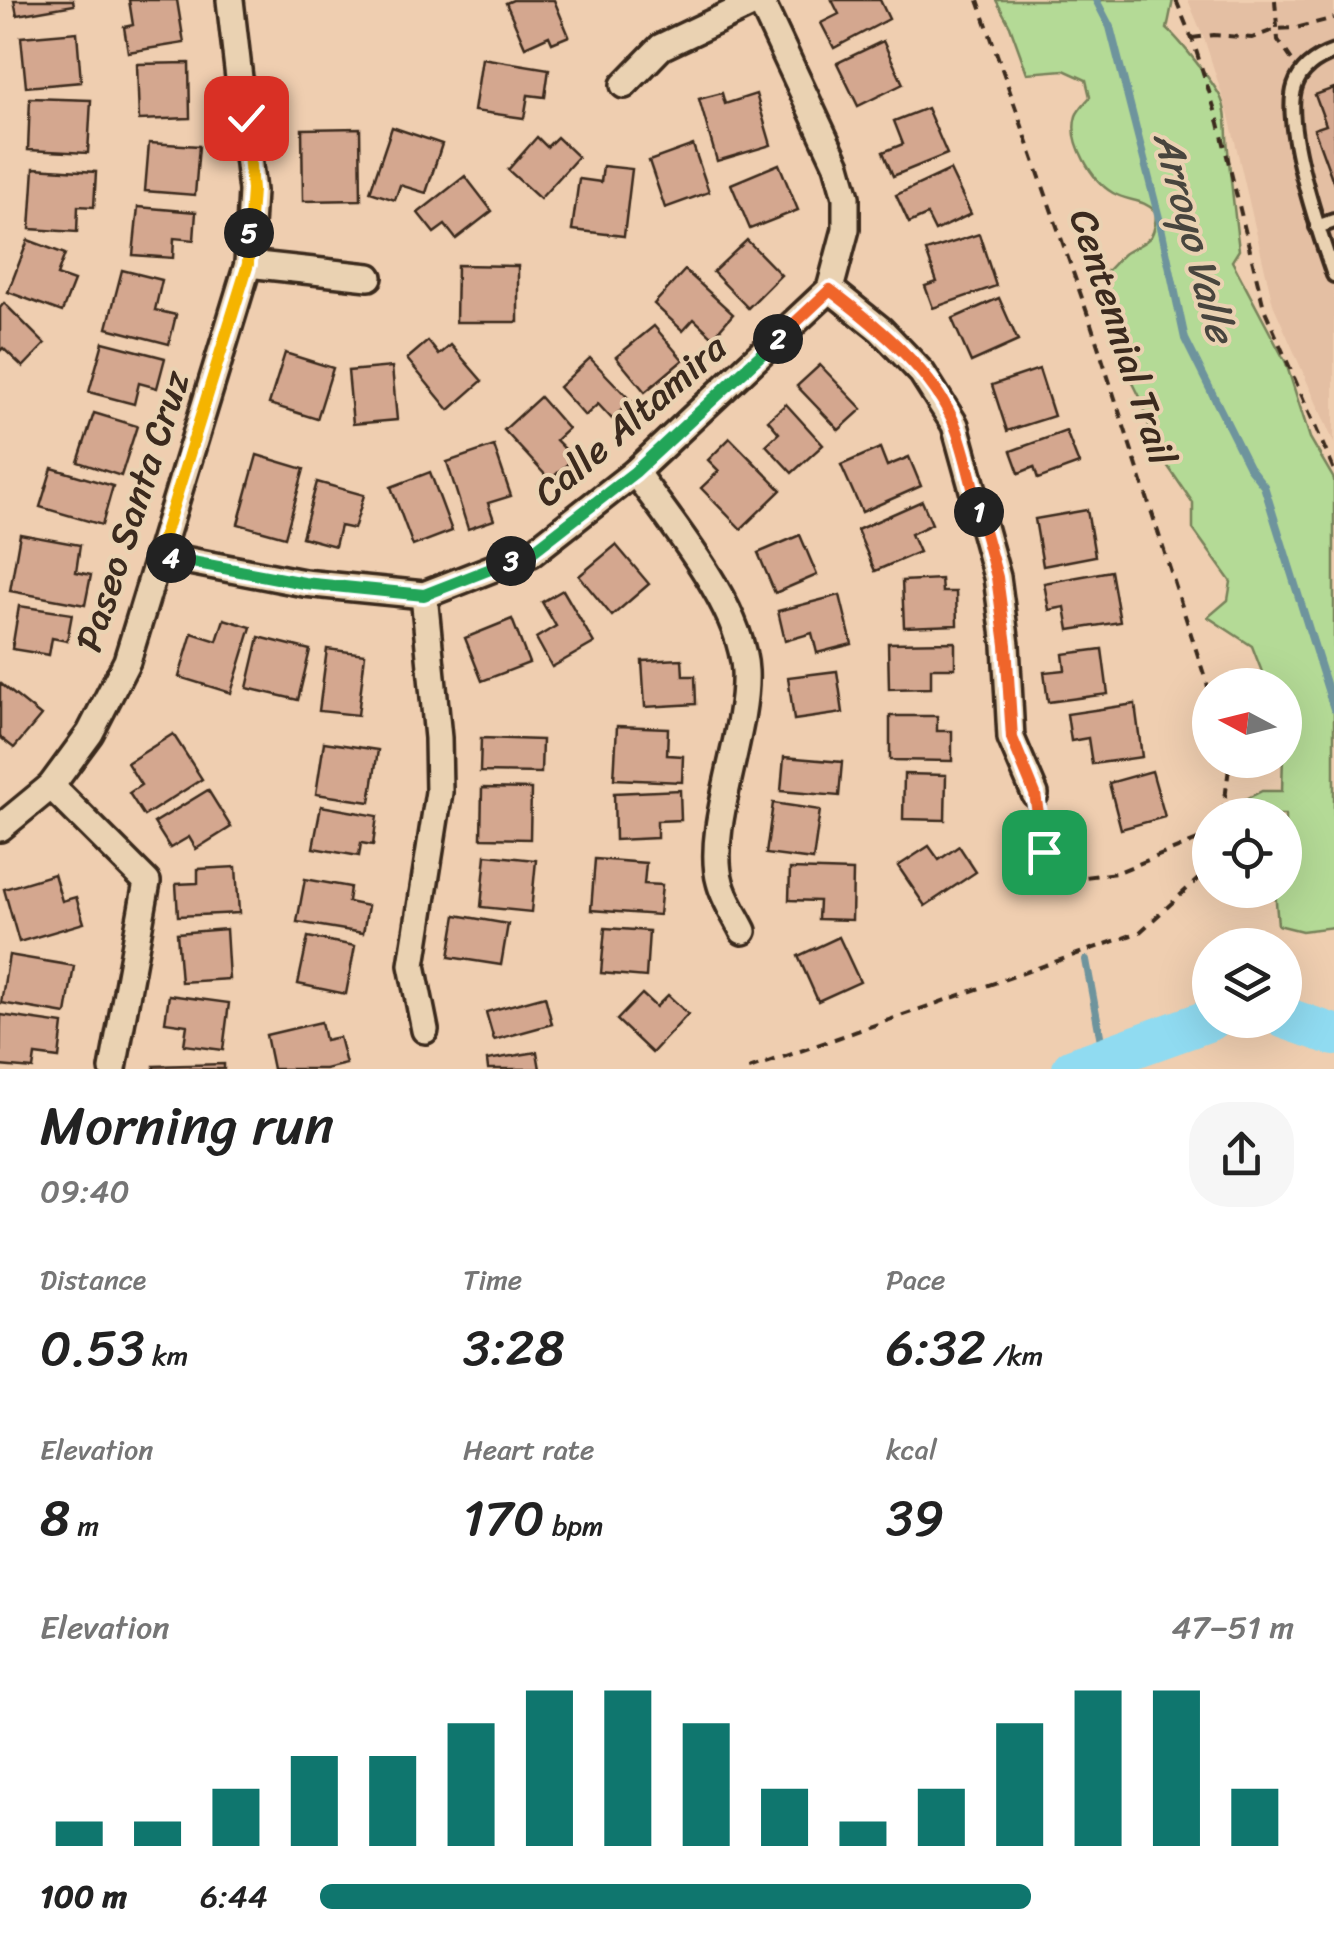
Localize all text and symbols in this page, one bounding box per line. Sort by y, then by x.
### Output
pin [204,76,289,161]
icon: check [219,91,274,146]
water label: Arroyo Valle [1132,123,1258,353]
street label: Centennial Trail [1050,200,1196,475]
pin: 5 [224,208,274,258]
text: 5 [240,208,258,257]
pin: 2 [753,314,803,364]
text: 2 [770,314,786,363]
street label: Calle Altamira [518,316,743,524]
street label: Paseo Santa Cruz [55,361,210,660]
pin: 1 [954,487,1004,537]
text: 1 [973,487,985,536]
pin: 4 [146,533,196,583]
text: 4 [162,533,180,582]
pin: 3 [486,536,536,586]
text: 3 [503,536,519,585]
north arrow [1192,668,1302,778]
map controls [1192,668,1302,1038]
button: locate [1192,798,1302,908]
pin [1002,810,1087,895]
icon: arrive [1017,825,1072,880]
button: layers [1192,928,1302,1038]
text: Morning run [40,1077,334,1174]
button: share [1189,1102,1294,1207]
text: 09:40 [40,1163,130,1220]
text: Distance [40,1255,146,1304]
text: Time [463,1255,522,1304]
text: Pace [886,1255,945,1304]
text: 0.53 [40,1304,145,1393]
text: 3:28 [463,1304,565,1393]
text: 6:32 [886,1304,986,1393]
text: km [145,1331,188,1380]
text: /km [986,1331,1043,1380]
text: Elevation [40,1425,153,1474]
text: Heart rate [463,1425,594,1474]
text: kcal [886,1425,937,1474]
text: 8 [40,1474,70,1563]
text: 170 [463,1474,545,1563]
text: 39 [886,1474,944,1563]
text: m [70,1501,99,1550]
text: bpm [545,1501,604,1550]
text: Elevation [40,1599,170,1656]
text: 47–51 m [1171,1599,1294,1656]
text: 100 m [40,1868,127,1925]
text: 6:44 [200,1868,268,1925]

